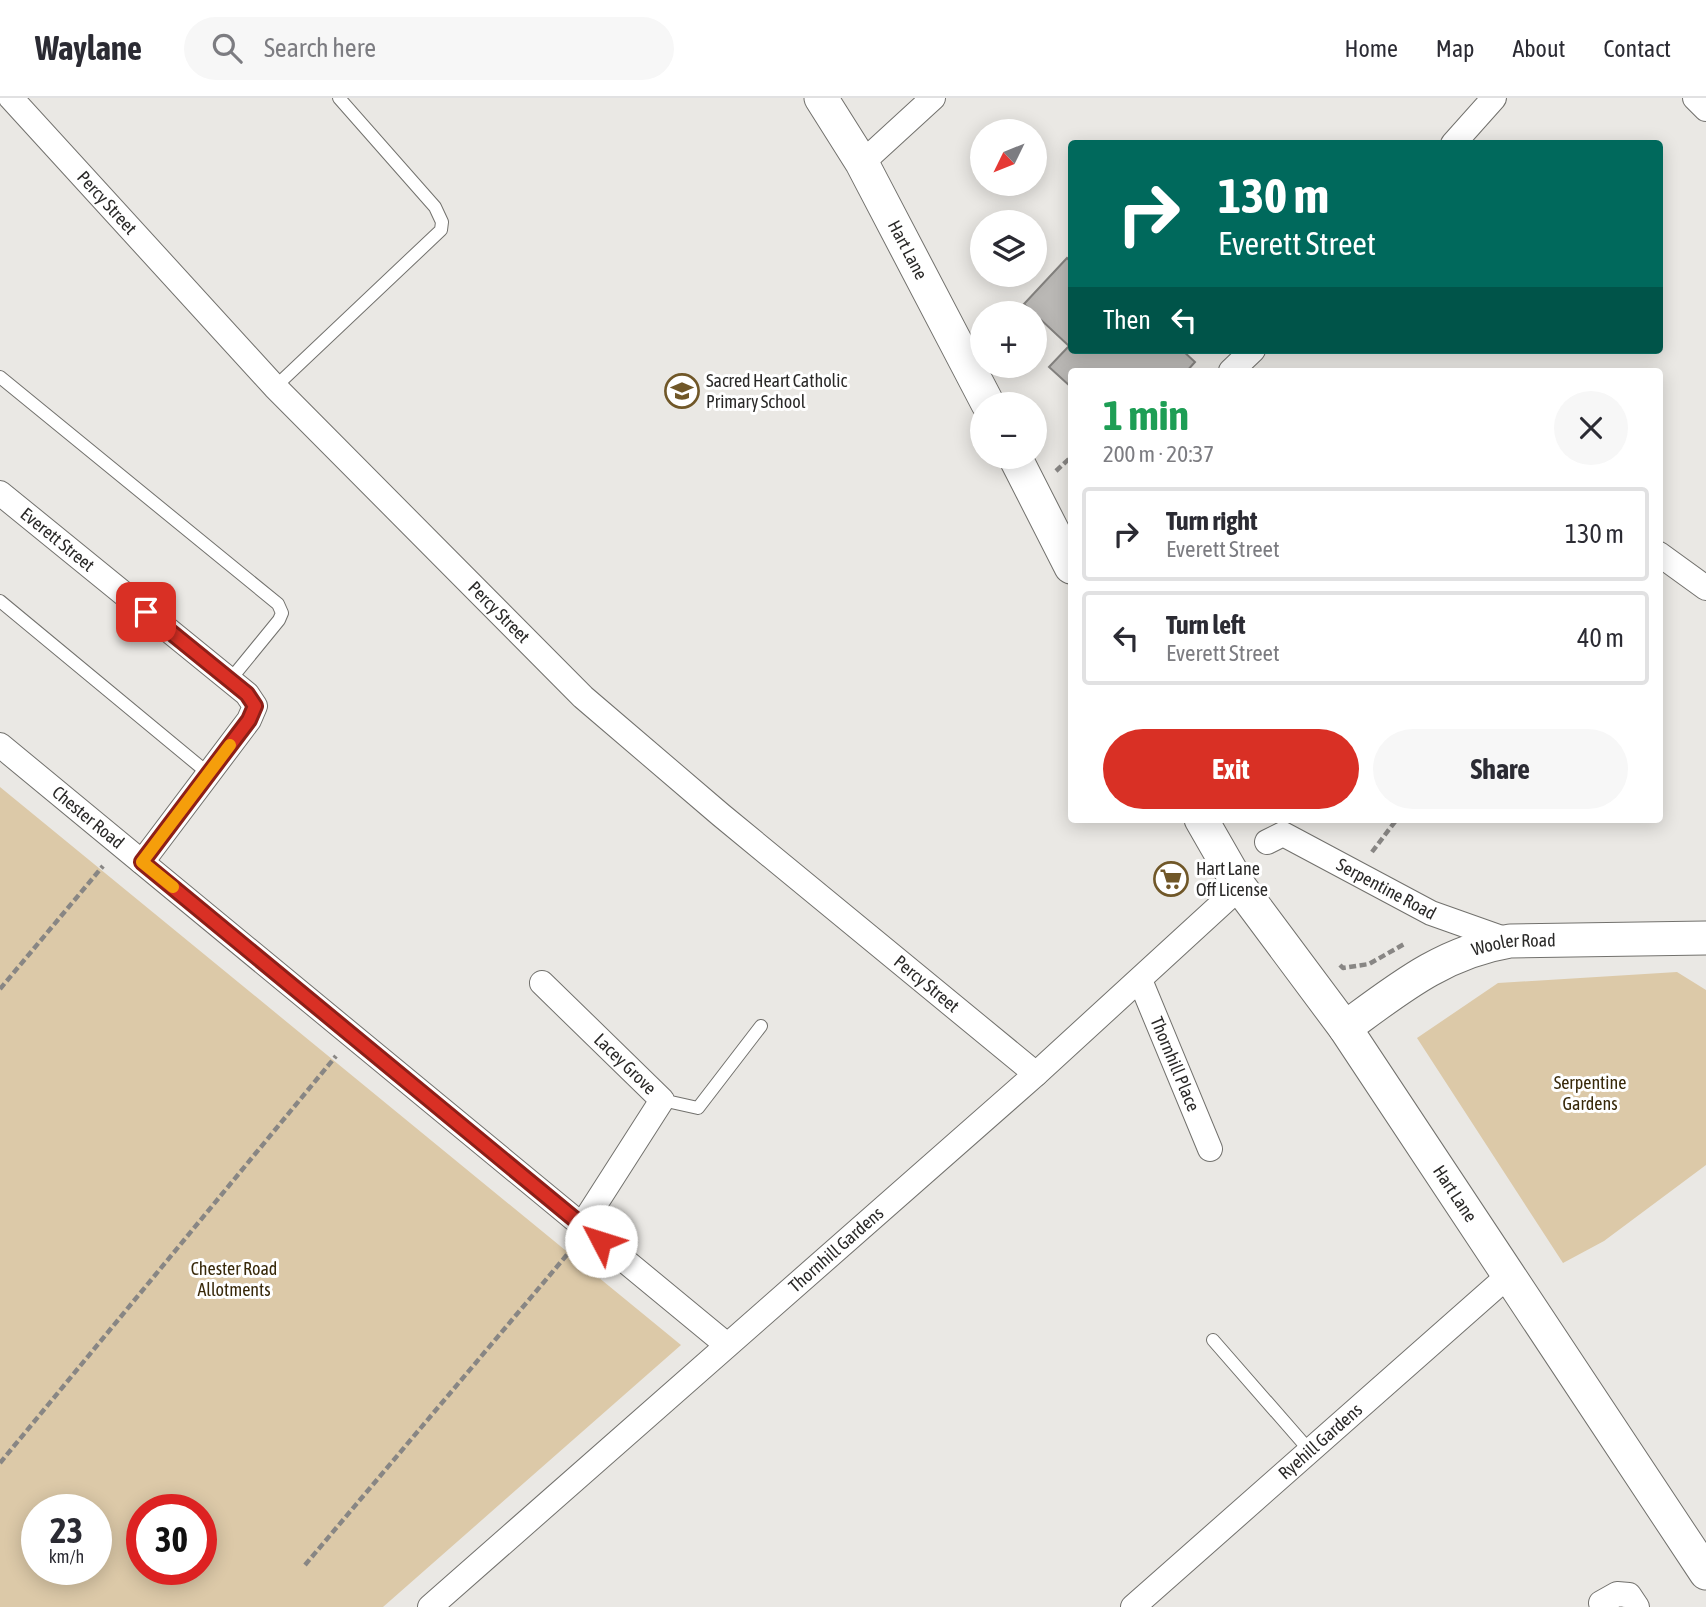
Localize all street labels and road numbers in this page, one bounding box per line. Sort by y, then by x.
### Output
street label: Percy Street [73,167,141,238]
street label: Hart Lane [884,217,932,283]
street label: Everett Street [17,503,99,576]
street label: Percy Street [464,577,534,647]
street label: Chester Road [48,781,128,853]
street label: Serpentine Road [1333,854,1440,924]
street label: Wooler Road [1469,929,1556,960]
street label: Percy Street [890,951,964,1017]
street label: Thornhill Place [1146,1013,1204,1114]
street label: Lacey Grove [590,1029,661,1099]
street label: Hart Lane [1429,1161,1482,1226]
street label: Thornhill Gardens [784,1202,887,1296]
street label: Ryehill Gardens [1274,1399,1366,1484]

